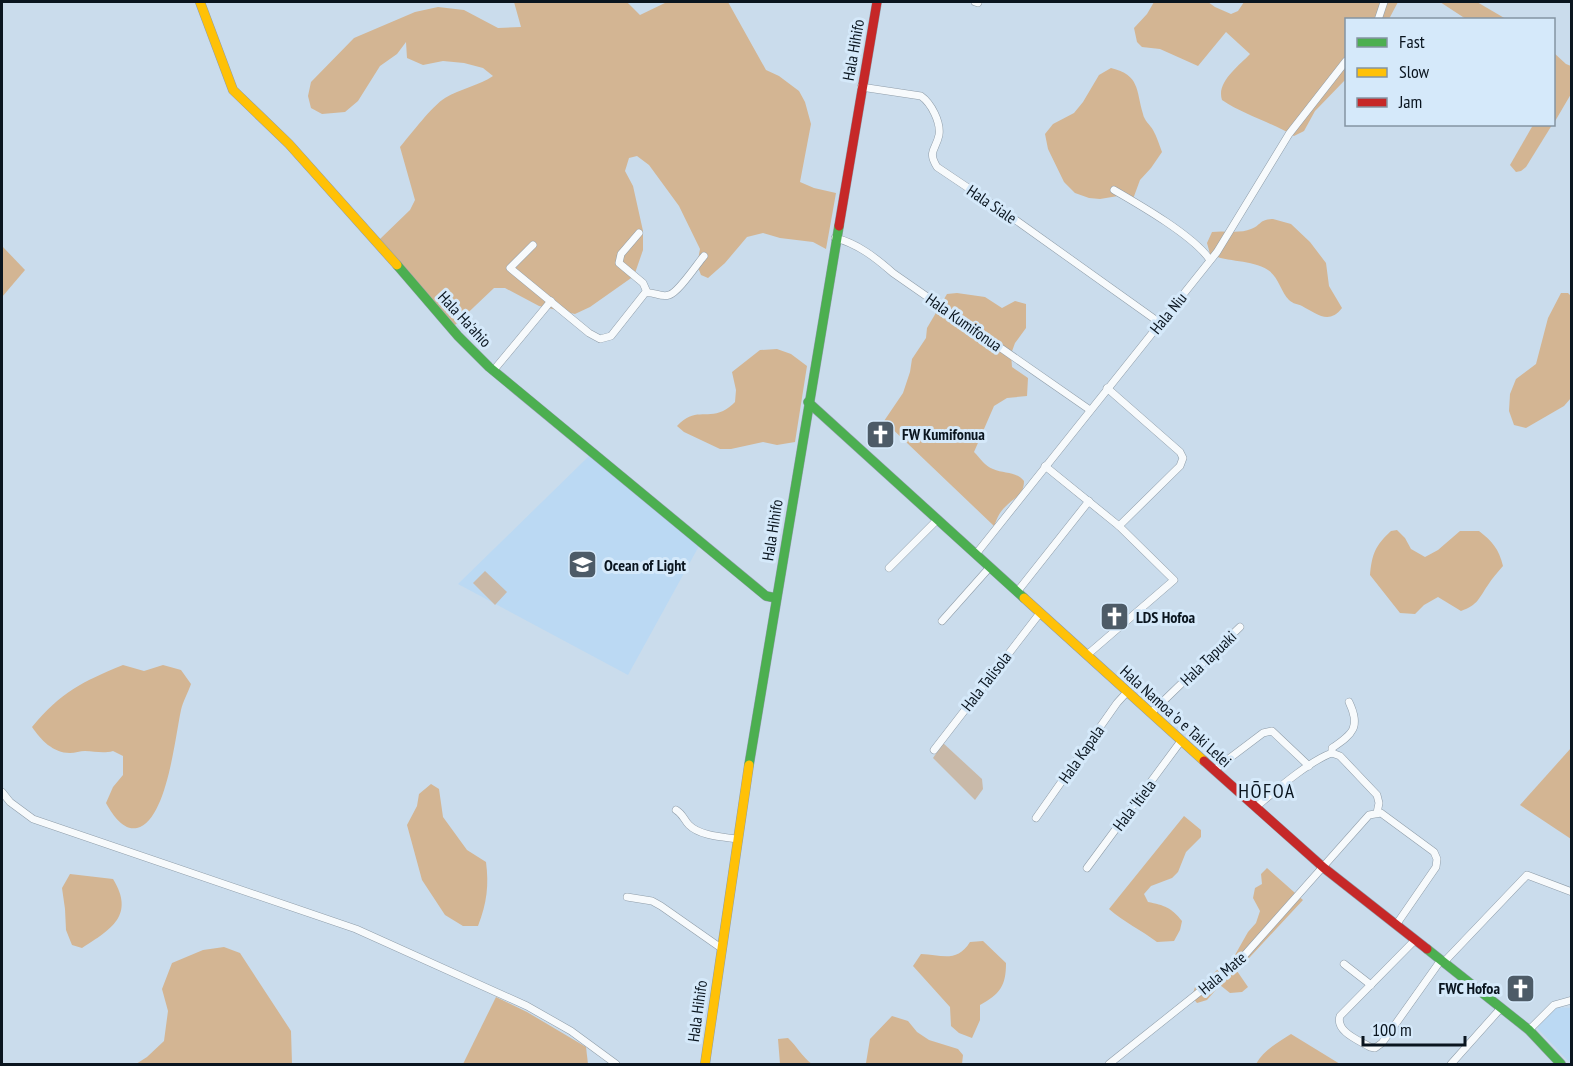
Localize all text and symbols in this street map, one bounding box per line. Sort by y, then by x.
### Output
street label: Hala Hihifo [838,18,868,82]
legend [1345,18,1555,126]
text: Fast [1399,30,1425,53]
text: Slow [1399,60,1430,83]
text: Jam [1398,90,1422,113]
street label: Hala Siale [963,180,1021,228]
street label: Hala Ha'ahio [434,287,496,351]
street label: Hala Niu [1145,288,1191,338]
street label: Hala Kumifonua [922,289,1006,355]
church icon: FW Kumifonua [865,418,897,450]
place label: FW Kumifonua [902,424,985,444]
street label: Hala Hihifo [757,498,787,562]
school or university icon: Ocean of Light [567,549,599,581]
place label: Ocean of Light [604,555,686,575]
church icon: LDS Hofoa [1099,601,1131,633]
place label: LDS Hofoa [1136,607,1196,627]
street label: Hala Tapuaki [1176,626,1240,690]
street label: Hala Talisola [957,647,1015,715]
street label: Hala Namoa 'o e Taki Lelei [1116,661,1236,771]
street label: Hala Kapala [1054,721,1108,787]
street label: Hala 'Itiela [1108,775,1160,835]
district label: HŌFOA [1238,778,1296,804]
street label: Hala Mate [1194,947,1250,999]
church icon: FWC Hofoa [1505,972,1537,1004]
place label: FWC Hofoa [1439,978,1500,998]
street label: Hala Hihifo [683,979,711,1043]
scale bar [1363,1009,1465,1047]
text: 100 m [1372,1018,1412,1041]

